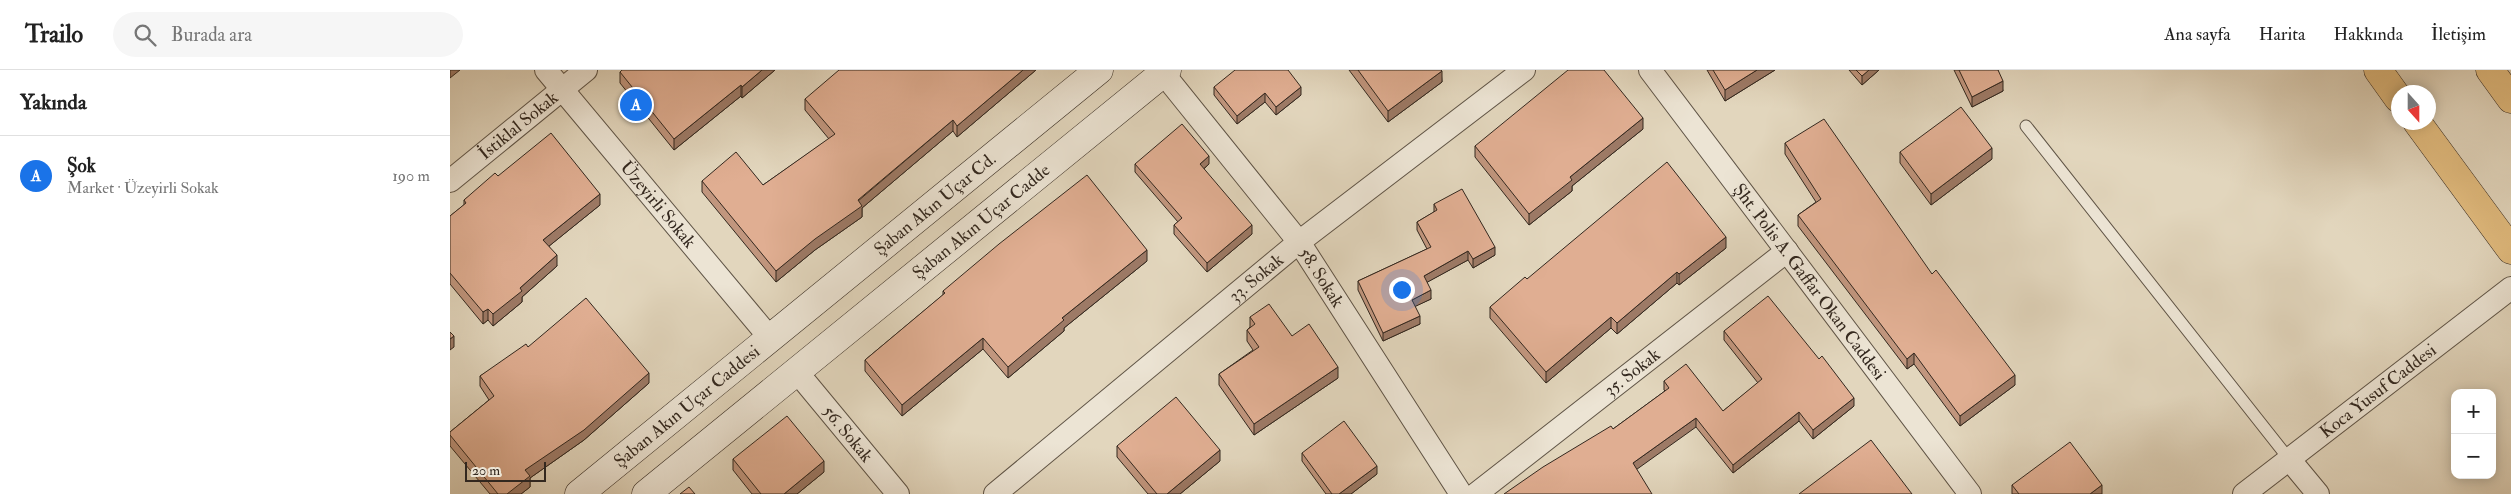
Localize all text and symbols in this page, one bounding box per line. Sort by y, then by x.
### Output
search box [113,12,463,57]
text: Trailo [25,19,83,50]
icon: search [131,21,159,49]
text: Burada ara [171,23,252,47]
text: Ana sayfa [2164,23,2231,46]
text: Harita [2259,23,2306,46]
text: Hakkında [2334,23,2403,46]
text: İletişim [2431,23,2486,46]
north arrow [2391,85,2436,130]
street label: İstiklal Sokak [474,86,563,165]
pin: A [620,86,652,124]
text: Yakında [20,89,87,116]
street label: Şaban Akın Uçar Cd. [869,147,1000,260]
text: Şok [67,154,96,178]
street label: Üzeyirli Sokak [615,156,701,253]
street label: Şaban Akın Uçar Cadde [908,158,1055,284]
text: A [31,166,41,186]
text: 190 m [392,166,430,186]
text: Market · Üzeyirli Sokak [67,178,219,198]
street label: Şht. Polis A. Gaffar Okan Caddesi [1728,179,1891,385]
street label: 58. Sokak [1294,243,1350,312]
street label: 33. Sokak [1224,248,1288,307]
your location [1389,277,1415,303]
street label: Koca Yusuf Caddesi [2315,338,2441,443]
street label: Şaban Akın Uçar Caddesi [609,340,765,472]
street label: 35. Sokak [1599,343,1665,401]
map controls [2451,389,2496,479]
button: + [2451,389,2496,434]
street label: 56. Sokak [818,400,879,467]
button: − [2451,434,2496,479]
scale bar [465,459,546,482]
text: 20 m [472,462,500,479]

